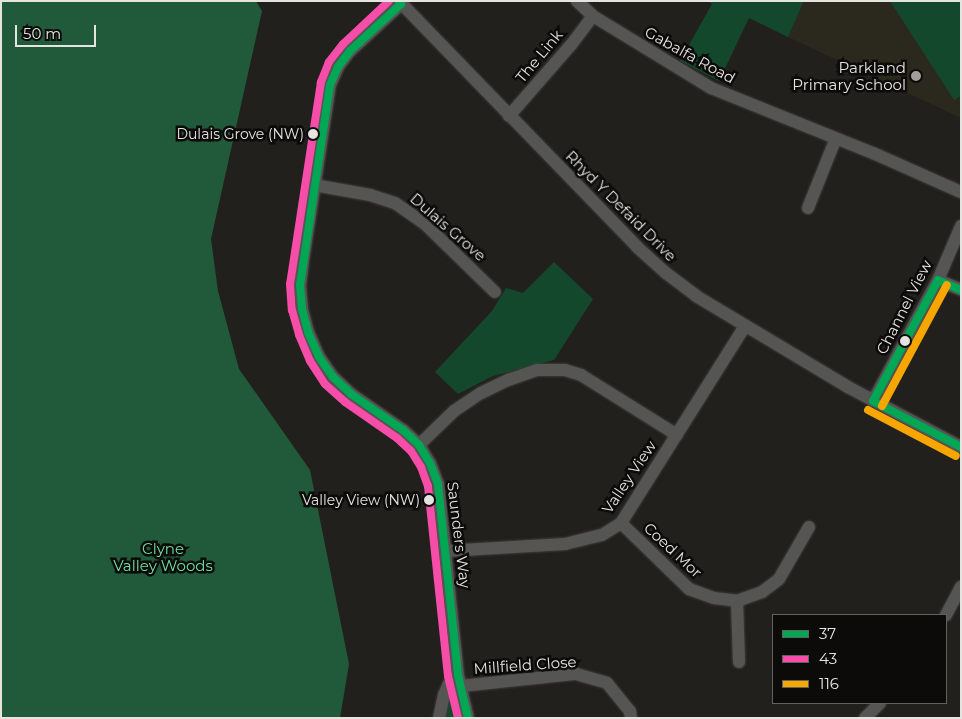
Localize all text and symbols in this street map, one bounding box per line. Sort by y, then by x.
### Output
scale bar [18,15,99,47]
street label: Gabalfa Road [642,23,738,87]
text: 50 m [23,24,61,43]
street label: The Link [512,26,566,86]
place label: Parkland Primary School [792,58,906,93]
marker: Parkland Primary School [910,70,922,82]
place label: Dulais Grove (NW) [176,126,304,142]
marker: Dulais Grove (NW) [308,129,318,139]
street label: Rhyd Y Defaid Drive [562,147,680,265]
street label: Dulais Grove [407,189,489,265]
street label: Channel View [873,257,935,357]
unlabelled marker [900,336,910,346]
street label: Valley View [598,437,660,517]
street label: Saunders Way [444,481,474,589]
place label: Valley View (NW) [302,492,420,508]
marker: Valley View (NW) [424,495,434,505]
street label: Coed Mor [640,519,706,581]
park label: Clyne Valley Woods [113,539,213,574]
legend [772,614,947,704]
text: 37 [819,624,836,643]
text: 43 [819,649,837,668]
street label: Millfield Close [473,652,577,678]
text: 116 [819,674,839,693]

